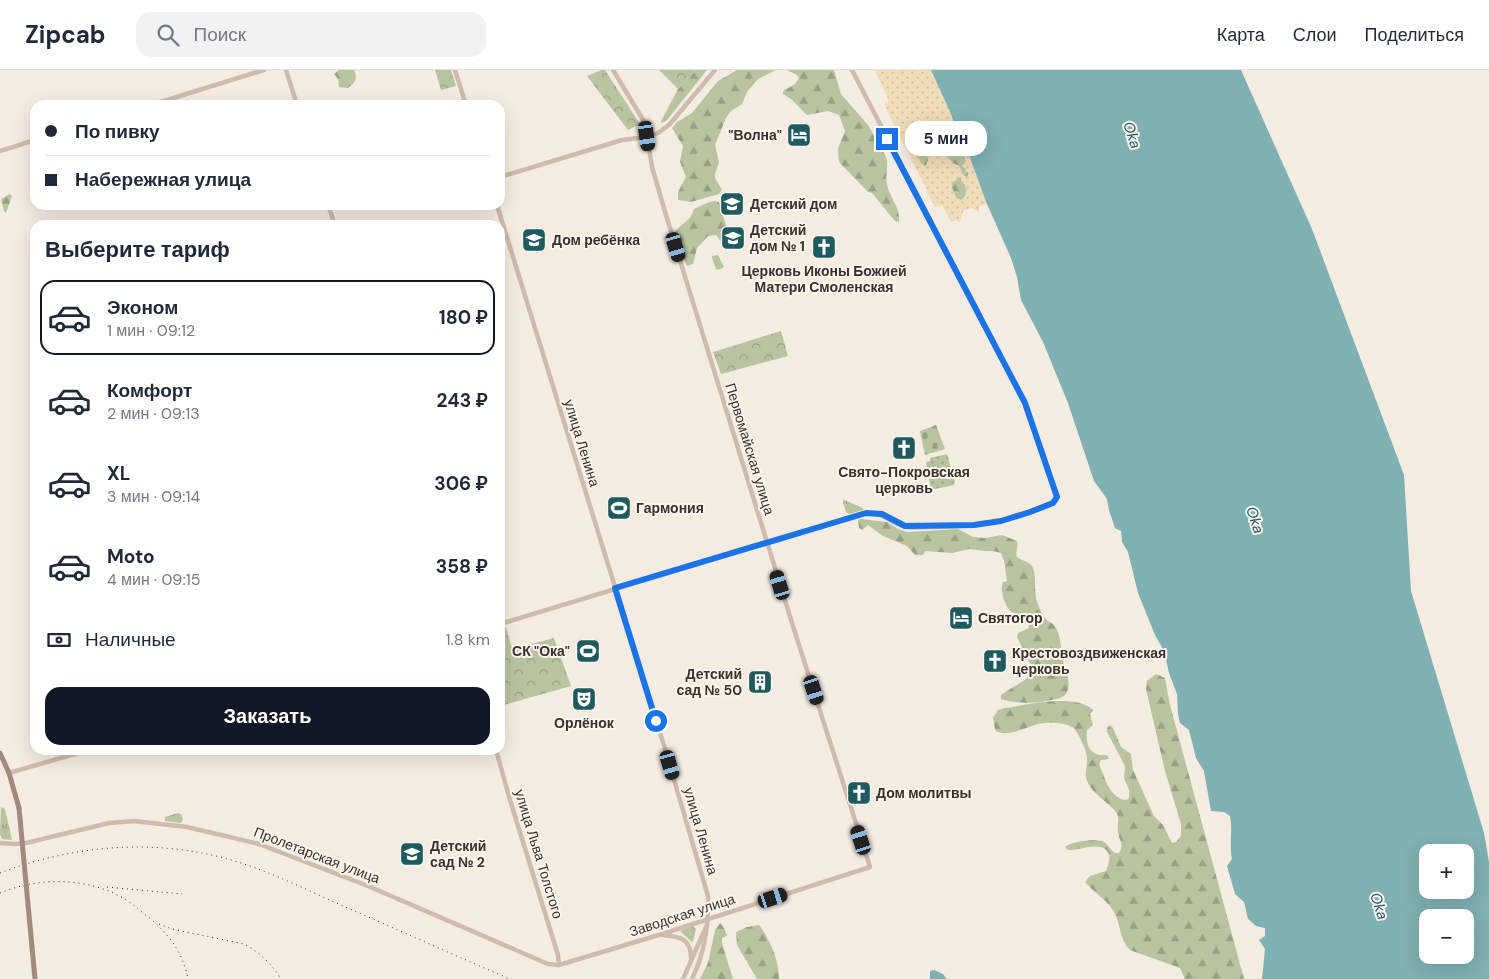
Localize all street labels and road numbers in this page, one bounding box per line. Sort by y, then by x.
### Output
street label: Первомайская улица [721,381,779,517]
street label: улица Ленина [560,397,604,489]
street label: улица Ленина [680,785,722,877]
street label: улица Льва Толстого [511,787,567,921]
street label: Пролетарская улица [251,823,383,887]
street label: Заводская улица [627,889,737,941]

